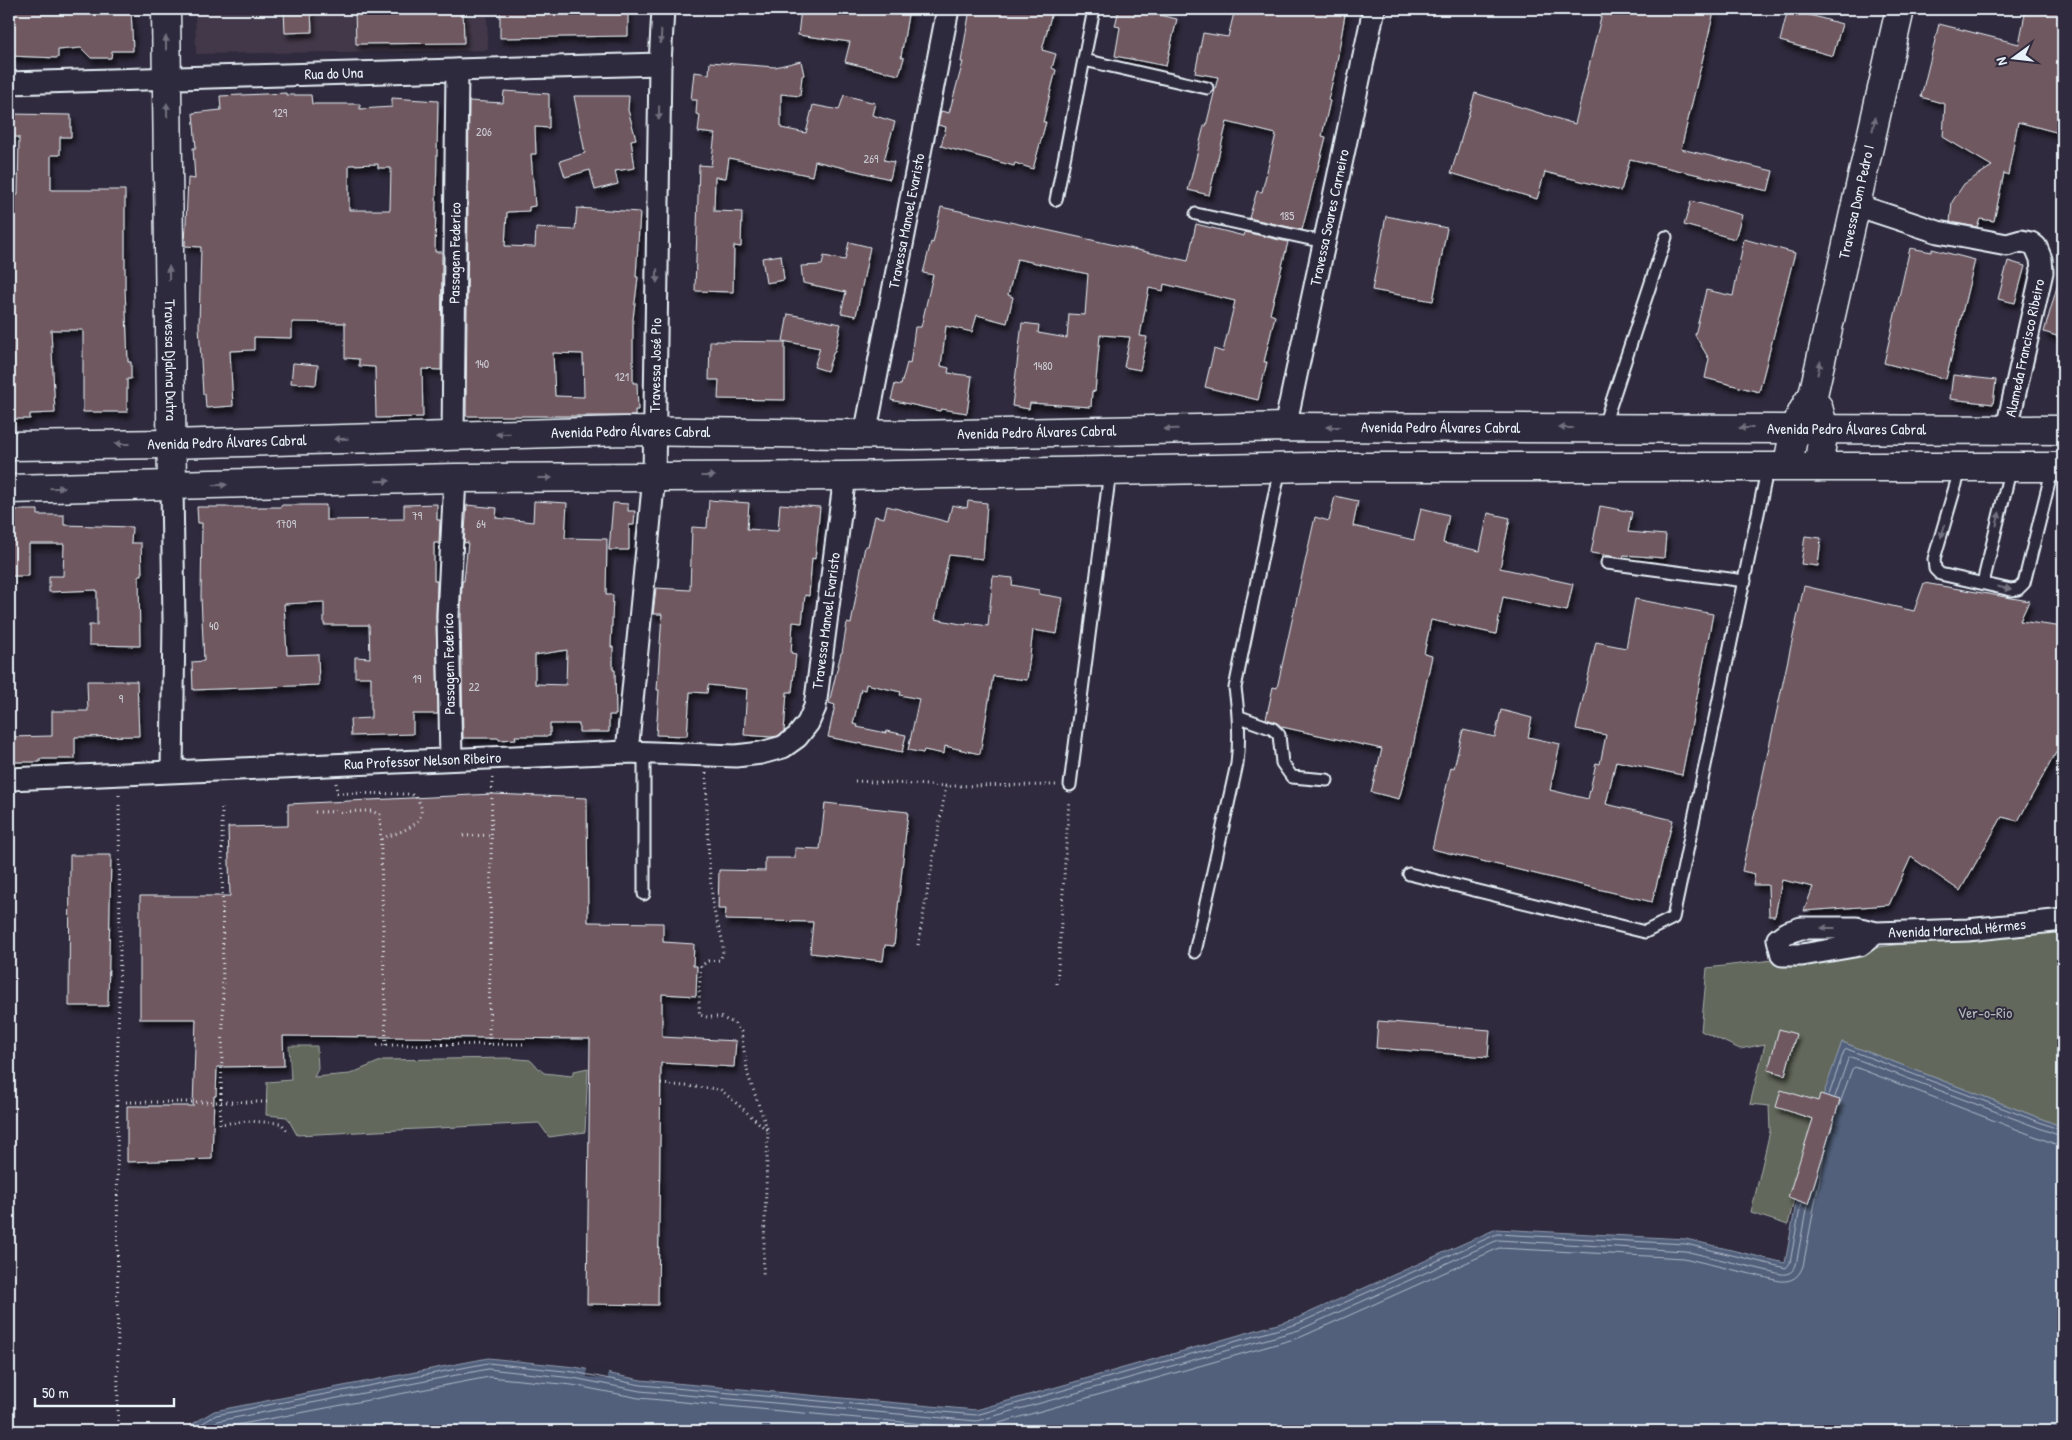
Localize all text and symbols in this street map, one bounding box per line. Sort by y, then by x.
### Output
one-way arrow [657,29,665,45]
north arrow [1990,32,2040,82]
one-way arrow [162,35,170,51]
text: N [1991,55,2011,68]
street label: Rua do Una [304,62,363,84]
one-way arrow [163,102,171,118]
house number: 129 [273,104,288,121]
one-way arrow [655,105,663,121]
one-way arrow [1870,116,1878,132]
house number: 206 [476,123,492,140]
street label: Travessa Dom Pedro I [1833,143,1879,261]
street label: Travessa Soares Carneiro [1304,147,1354,288]
house number: 269 [864,150,879,167]
street label: Travessa Manoel Evaristo [883,151,930,290]
street label: Passagem Federico [443,202,466,304]
house number: 185 [1280,207,1294,224]
one-way arrow [165,264,173,280]
one-way arrow [653,268,661,284]
street label: Alameda Francisco Ribeiro [2000,277,2049,419]
street label: Travessa Djalma Dutra [160,299,182,421]
street label: Travessa José Pio [644,318,666,413]
house number: 140 [475,355,489,372]
house number: 1480 [1033,357,1053,374]
one-way arrow [1815,360,1823,375]
house number: 121 [615,368,629,385]
street label: Avenida Pedro Álvares Cabral [1361,416,1520,438]
street label: Avenida Pedro Álvares Cabral [1767,418,1926,439]
street label: Avenida Pedro Álvares Cabral [551,420,711,443]
street label: Avenida Pedro Álvares Cabral [957,420,1117,444]
one-way arrow [1325,423,1341,431]
one-way arrow [1557,424,1573,432]
one-way arrow [1737,424,1753,432]
one-way arrow [1162,426,1178,434]
street label: Avenida Pedro Álvares Cabral [147,429,307,454]
one-way arrow [495,430,511,438]
one-way arrow [333,435,349,443]
one-way arrow [113,440,129,448]
one-way arrow [700,472,716,480]
one-way arrow [537,474,553,482]
one-way arrow [375,477,391,485]
one-way arrow [213,481,229,489]
one-way arrow [50,484,66,492]
house number: 79 [412,507,423,524]
one-way arrow [1994,511,2002,526]
house number: 1709 [276,515,297,532]
house number: 64 [476,515,486,532]
one-way arrow [1938,523,1946,538]
street label: Travessa Manoel Evaristo [806,551,845,690]
one-way arrow [1997,584,2012,592]
street label: Passagem Federico [437,613,460,715]
house number: 40 [209,617,219,634]
house number: 19 [413,670,422,687]
house number: 22 [468,678,480,695]
house number: 9 [119,690,124,707]
street label: Rua Professor Nelson Ribeiro [344,747,501,774]
street label: Avenida Marechal Hérmes [1888,913,2027,943]
one-way arrow [1820,924,1836,932]
park label: Ver-o-Rio [1958,1002,2012,1023]
scale bar [35,1375,174,1407]
text: 50 m [42,1382,69,1403]

